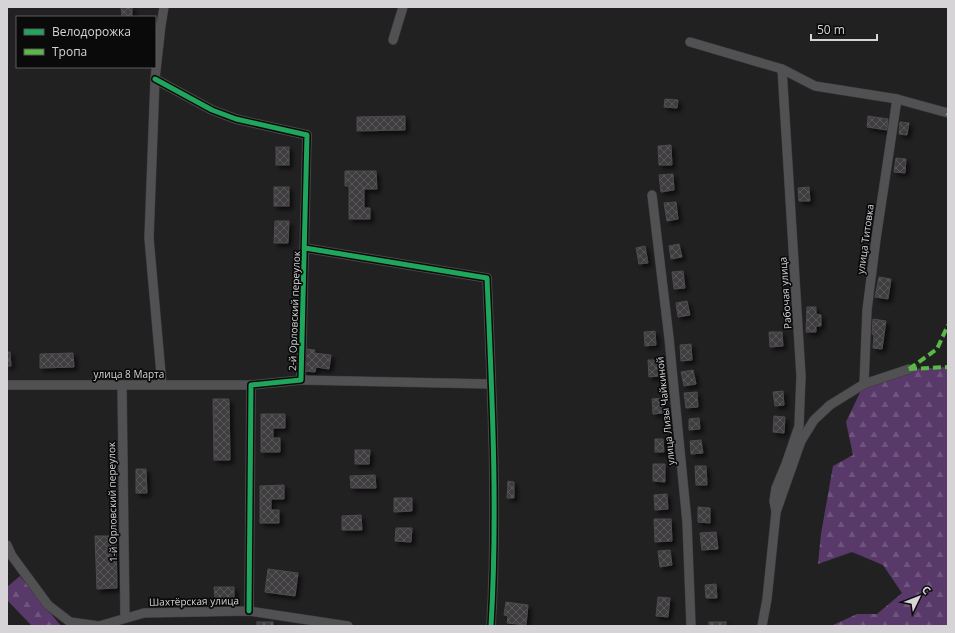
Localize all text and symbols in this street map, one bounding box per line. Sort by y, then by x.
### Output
legend [16,16,156,68]
scale bar [811,16,877,42]
text: 50 m [817,21,845,38]
text: Велодорожка [52,23,131,40]
text: Тропа [52,43,87,60]
street label: улица Титовка [853,203,877,275]
street label: 2-й Орловский переулок [285,250,303,371]
street label: Рабочая улица [775,256,795,330]
street label: улица Лизы Чайкиной [652,356,678,466]
street label: улица 8 Марта [94,367,164,381]
street label: 1-й Орловский переулок [104,441,120,562]
north arrow [899,577,939,617]
text: С [919,582,935,598]
street label: Шахтёрская улица [149,593,239,609]

